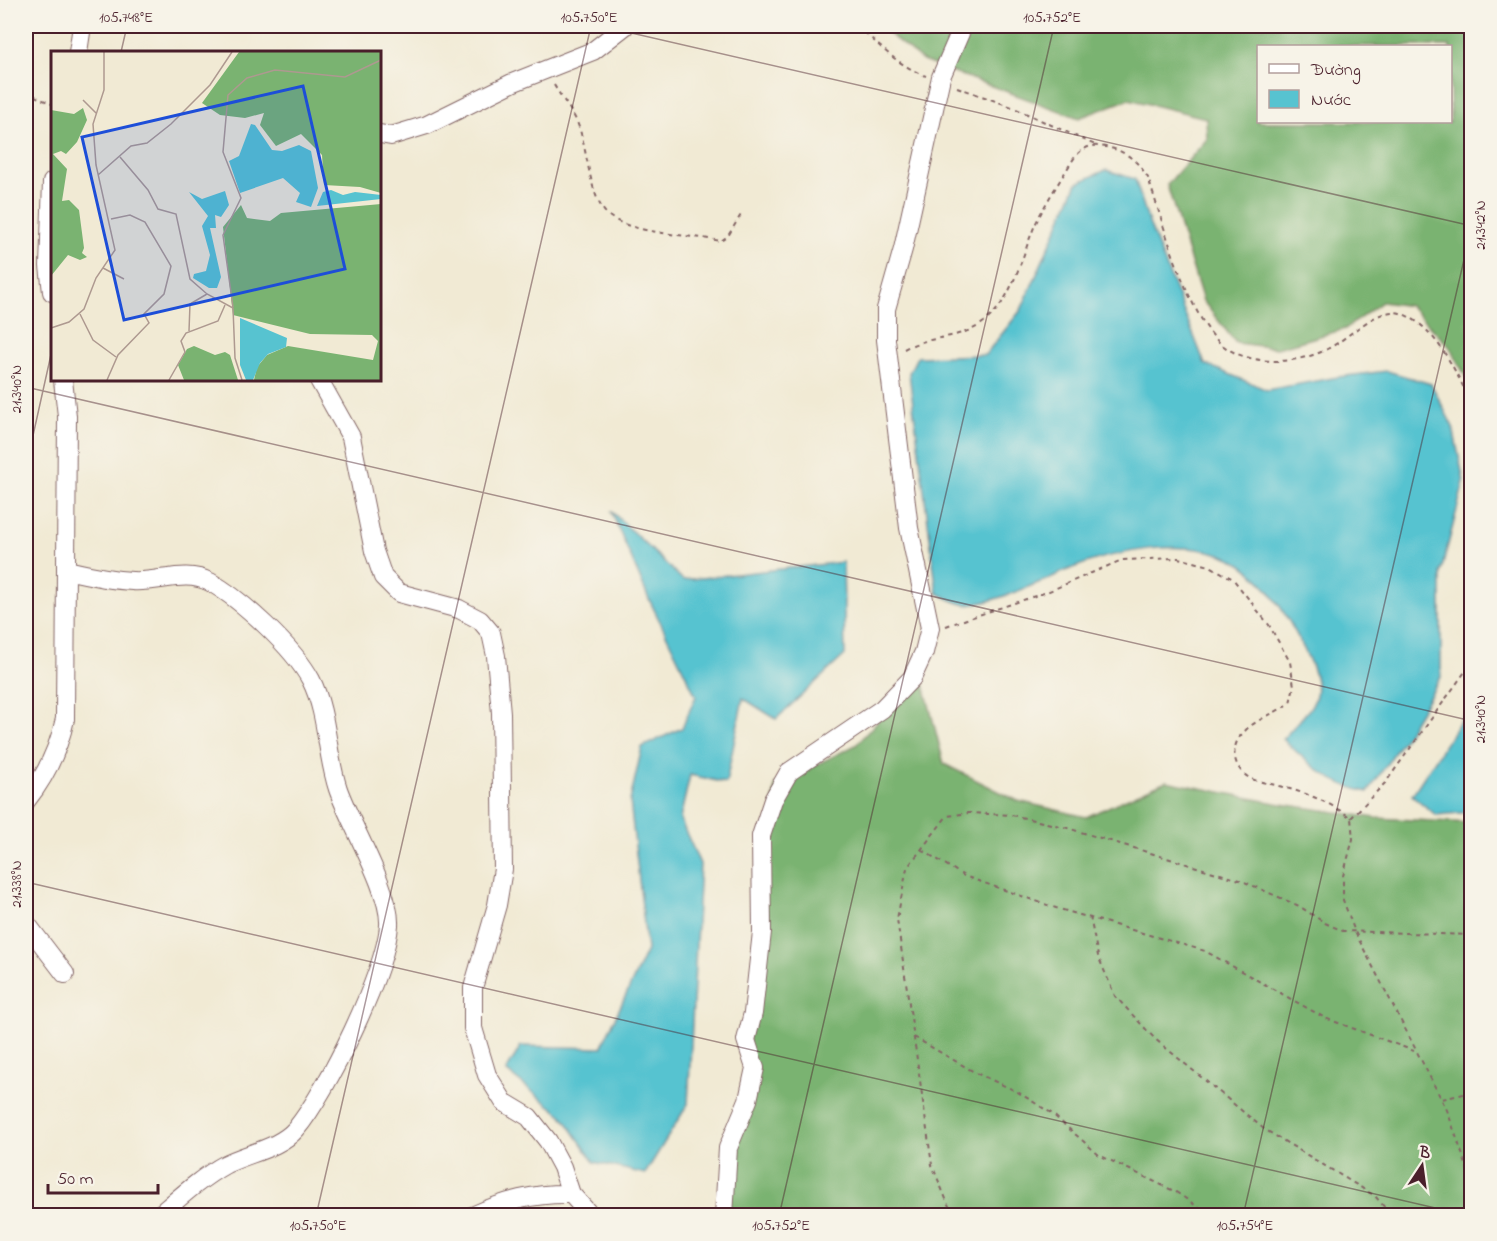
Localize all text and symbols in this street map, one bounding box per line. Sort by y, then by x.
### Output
text: 105.748°E [99,7,153,29]
text: 105.750°E [560,7,618,29]
text: 105.752°E [1023,7,1081,29]
legend [1257,45,1452,123]
inset map [51,51,381,381]
text: Đường [1310,58,1361,85]
text: Nước [1311,88,1351,114]
text: 21.342°N [1470,200,1492,250]
text: 21.340°N [6,365,28,413]
text: 21.340°N [1470,695,1492,743]
text: 21.338°N [6,860,28,908]
north arrow [1392,1136,1452,1196]
text: B [1416,1140,1433,1166]
scale bar [48,1157,158,1195]
text: 50 m [57,1167,94,1193]
text: 105.750°E [289,1215,347,1237]
text: 105.752°E [752,1215,810,1237]
text: 105.754°E [1217,1215,1273,1237]

